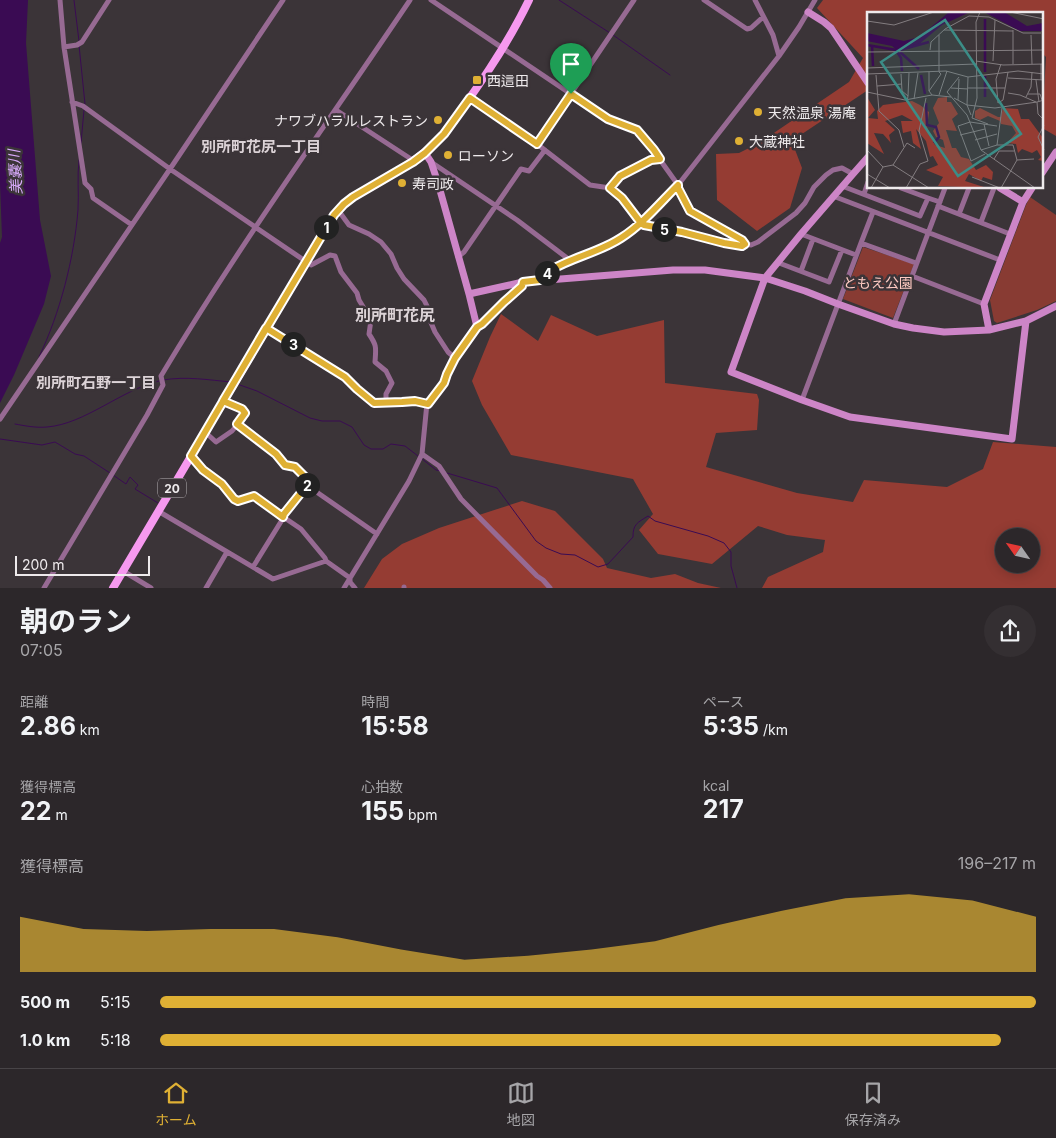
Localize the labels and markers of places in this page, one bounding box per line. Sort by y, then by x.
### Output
pin [550,43,592,94]
place label: 西這田 [487,72,529,89]
marker: 西這田 [471,74,483,86]
place label: 天然温泉 湯庵 [768,104,856,121]
marker: 天然温泉 湯庵 [752,106,764,118]
place label: ナワブハラルレストラン [274,112,428,129]
marker: ナワブハラルレストラン [432,114,444,126]
place label: 大蔵神社 [749,133,805,150]
marker: 大蔵神社 [733,135,745,147]
place label: ローソン [458,147,514,164]
marker: ローソン [442,149,454,161]
place label: 寿司政 [412,175,454,192]
marker: 寿司政 [396,177,408,189]
pin: 1 [314,214,338,240]
pin: 5 [652,216,676,242]
pin: 4 [534,260,560,286]
pin: 3 [280,332,306,356]
pin: 2 [294,472,320,498]

